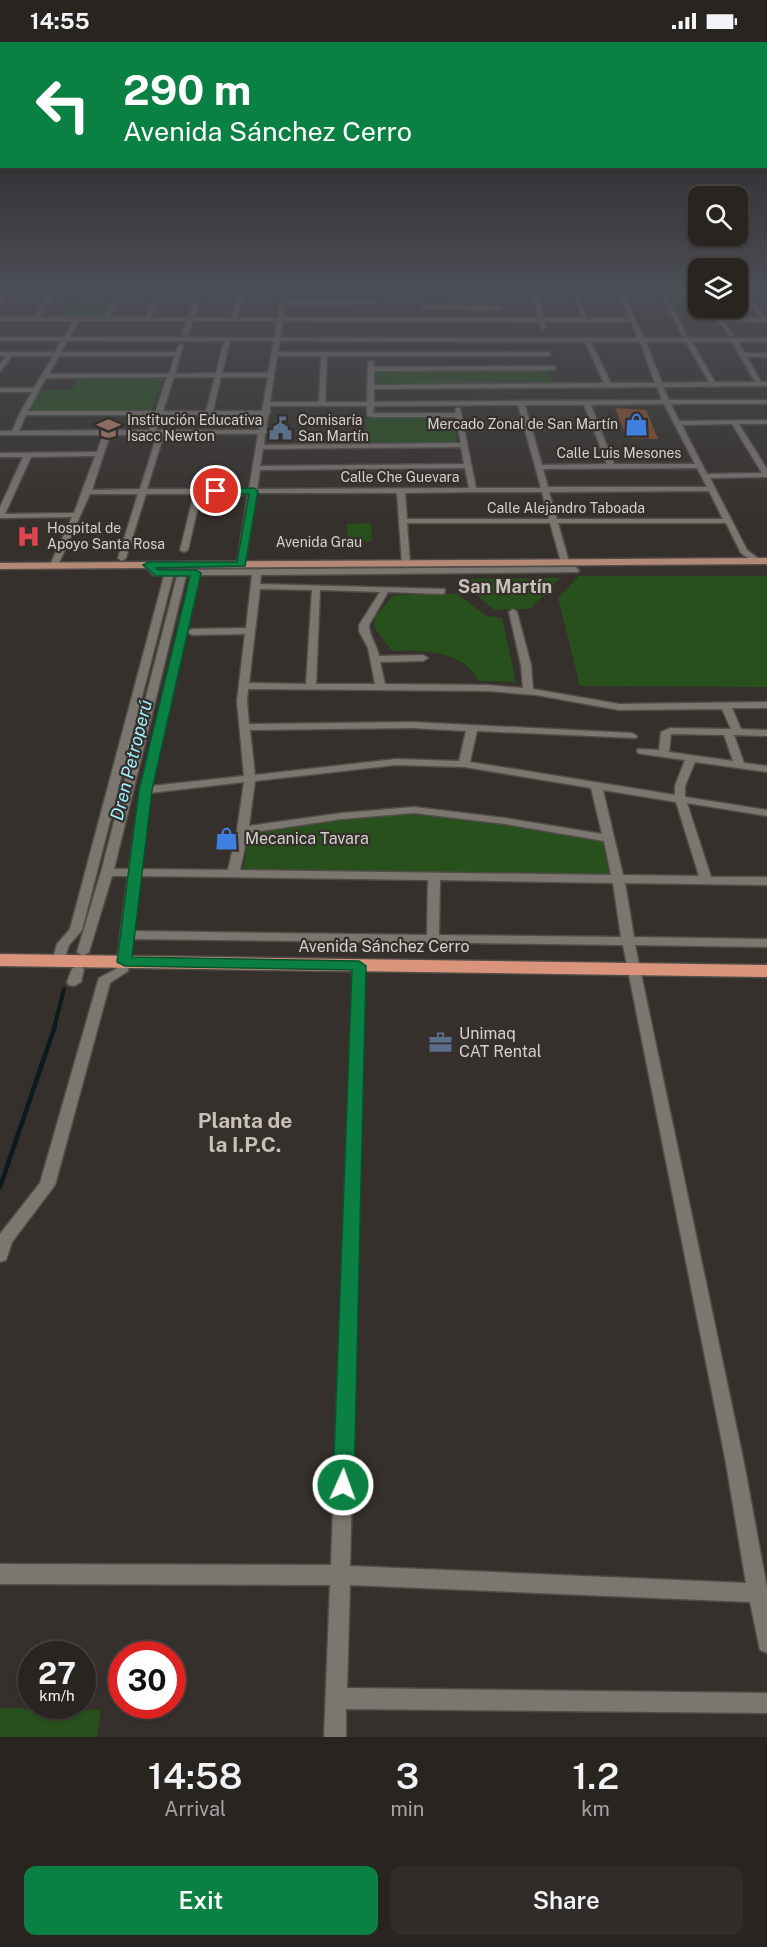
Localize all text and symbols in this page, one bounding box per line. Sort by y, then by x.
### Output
text: 14:55 [30,8,89,34]
text: 290 m [123,65,251,114]
icon: left [24,66,102,144]
text: Avenida Sánchez Cerro [123,115,412,147]
map controls [688,186,748,318]
button: search [688,186,748,246]
button: layers [688,258,748,318]
shop icon: Mercado Zonal de San Martín [623,411,649,437]
place label: Institución Educativa Isacc Newton [127,412,262,444]
place label: Comisaría San Martín [298,412,369,444]
school or university icon: Institución Educativa Isacc Newton [96,415,122,441]
public building icon: Comisaría San Martín [267,415,293,441]
place label: Mercado Zonal de San Martín [427,416,618,432]
street label: Calle Luis Mesones [557,445,681,461]
pin [190,465,241,516]
street label: Calle Che Guevara [340,469,460,485]
icon: arrive [199,474,232,507]
street label: Calle Alejandro Taboada [487,500,645,516]
place label: Hospital de Apoyo Santa Rosa [47,520,165,552]
hospital icon: Hospital de Apoyo Santa Rosa [16,523,42,549]
street label: Avenida Grau [276,534,362,550]
district label: San Martín [458,576,552,597]
water label: Dren Petroperú [106,698,156,822]
shop icon: Mecanica Tavara [214,825,240,851]
place label: Mecanica Tavara [245,829,369,848]
street label: Avenida Sánchez Cerro [298,937,470,956]
place label: Unimaq CAT Rental [459,1024,542,1061]
office icon: Unimaq CAT Rental [428,1029,454,1055]
district label: Planta de la I.P.C. [198,1108,292,1157]
position arrow [311,1453,375,1517]
speed limit sign: 30 [108,1641,186,1719]
text: 27 [38,1655,76,1691]
text: km/h [39,1687,75,1704]
text: 14:58 [148,1755,243,1797]
text: 3 [396,1755,419,1797]
text: 1.2 [572,1755,619,1797]
text: Arrival [164,1797,226,1821]
text: min [390,1797,424,1821]
text: km [581,1797,610,1821]
button: Exit [24,1866,378,1935]
button: Share [390,1866,743,1935]

